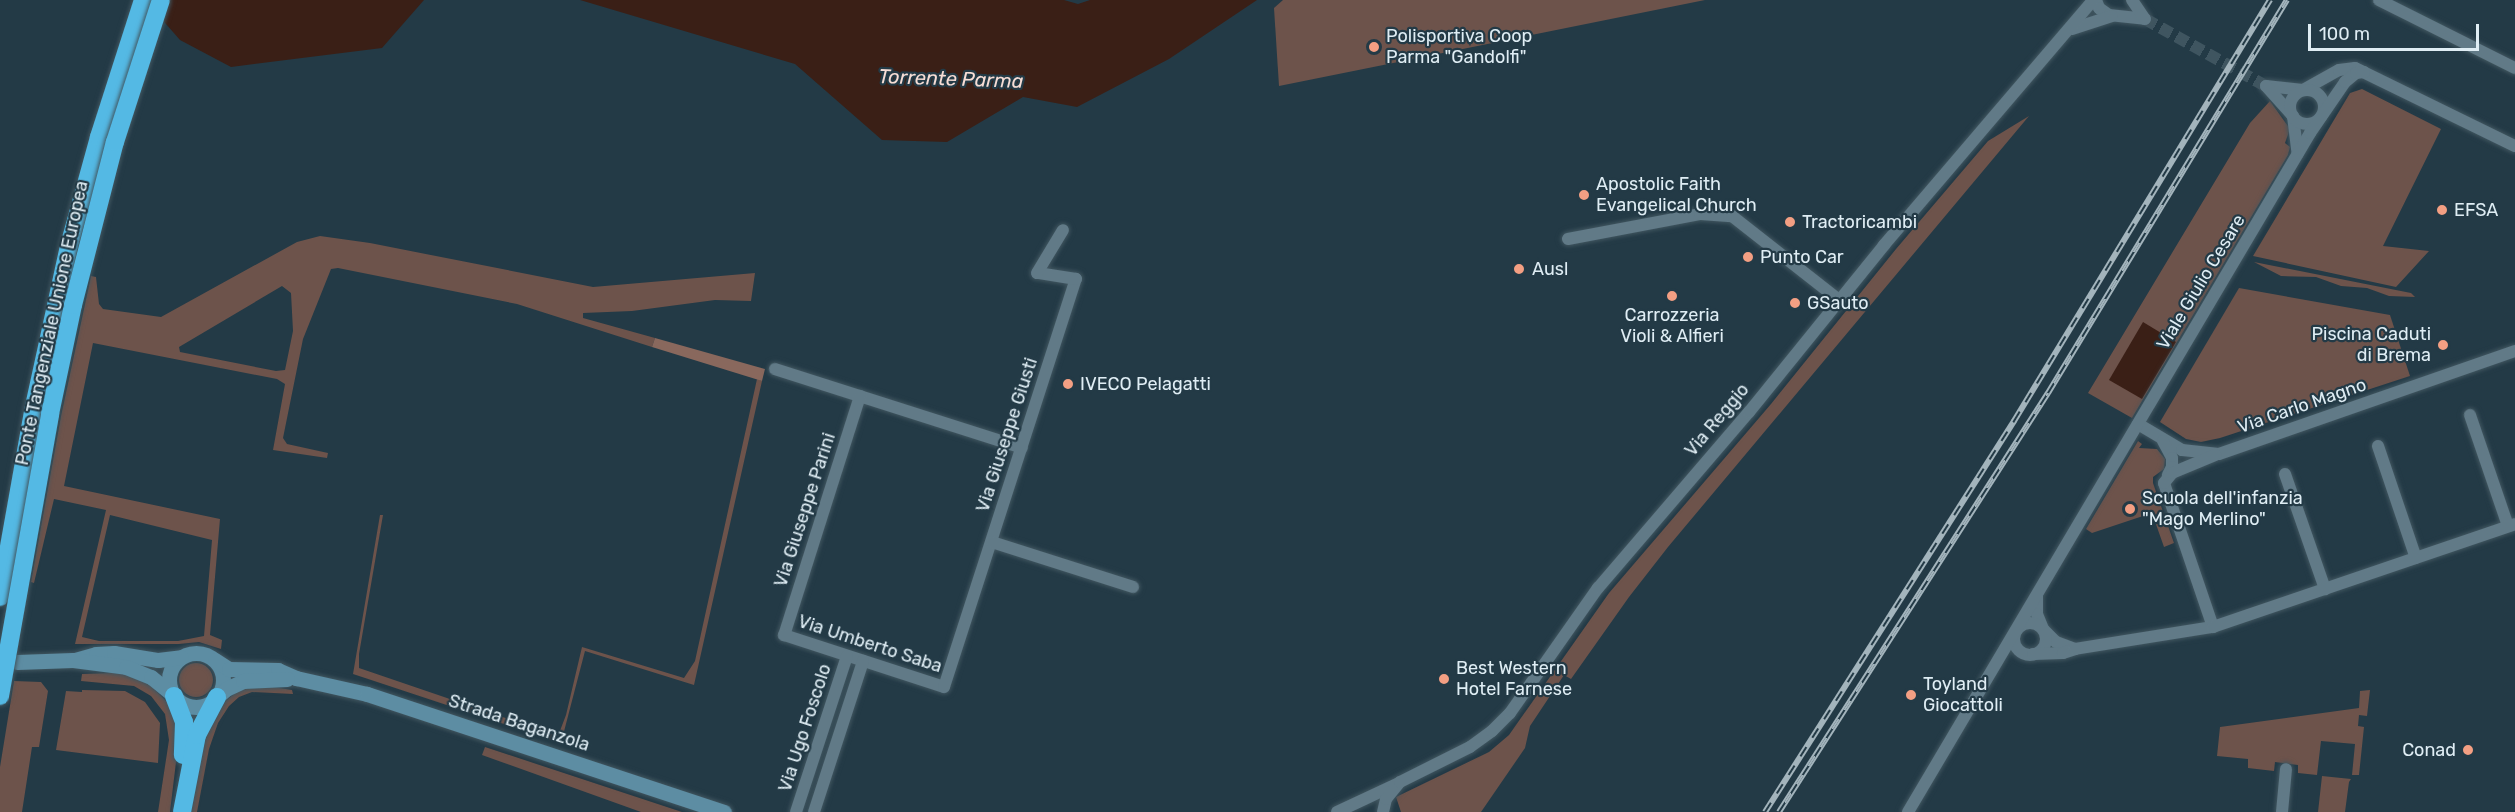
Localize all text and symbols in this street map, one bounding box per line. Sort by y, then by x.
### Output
scale bar [2311,12,2482,50]
text: 100 m [2319,23,2370,45]
place label: Polisportiva Coop Parma "Gandolfi" [1386,26,1532,68]
marker: Polisportiva Coop Parma "Gandolfi" [1367,40,1381,54]
water label: Torrente Parma [878,64,1024,94]
place label: Apostolic Faith Evangelical Church [1596,174,1757,216]
street label: Ponte Tangenziale Unione Europea [11,179,93,467]
marker: Apostolic Faith Evangelical Church [1577,188,1591,202]
place label: EFSA [2454,199,2498,221]
marker: EFSA [2435,203,2449,217]
place label: Tractoricambi [1802,211,1917,233]
street label: Viale Giulio Cesare [2152,211,2250,353]
marker: Tractoricambi [1783,215,1797,229]
place label: Punto Car [1760,246,1844,268]
marker: Punto Car [1741,250,1755,264]
place label: Ausl [1532,258,1568,280]
marker: Ausl [1510,260,1528,278]
marker: Carrozzeria Violi & Alfieri [1665,289,1679,303]
place label: GSauto [1807,292,1869,314]
marker: GSauto [1788,296,1802,310]
place label: Carrozzeria Violi & Alfieri [1620,305,1724,348]
place label: Piscina Caduti di Brema [2311,324,2431,366]
marker: Piscina Caduti di Brema [2436,338,2450,352]
street label: Via Giuseppe Giusti [972,355,1042,515]
place label: IVECO Pelagatti [1080,373,1211,395]
street label: Via Carlo Magno [2235,374,2369,438]
marker: IVECO Pelagatti [1061,377,1075,391]
street label: Via Reggio [1680,379,1754,461]
street label: Via Giuseppe Parini [770,430,840,590]
place label: Scuola dell'infanzia "Mago Merlino" [2142,488,2303,530]
marker: Scuola dell'infanzia "Mago Merlino" [2123,502,2137,516]
street label: Via Umberto Saba [795,611,945,677]
place label: Best Western Hotel Farnese [1456,658,1572,700]
street label: Via Ugo Foscolo [774,661,836,795]
marker: Best Western Hotel Farnese [1437,672,1451,686]
place label: Toyland Giocattoli [1923,674,2003,716]
marker: Toyland Giocattoli [1904,688,1918,702]
street label: Strada Baganzola [446,690,592,756]
place label: Conad [2402,739,2456,761]
marker: Conad [2461,743,2475,757]

